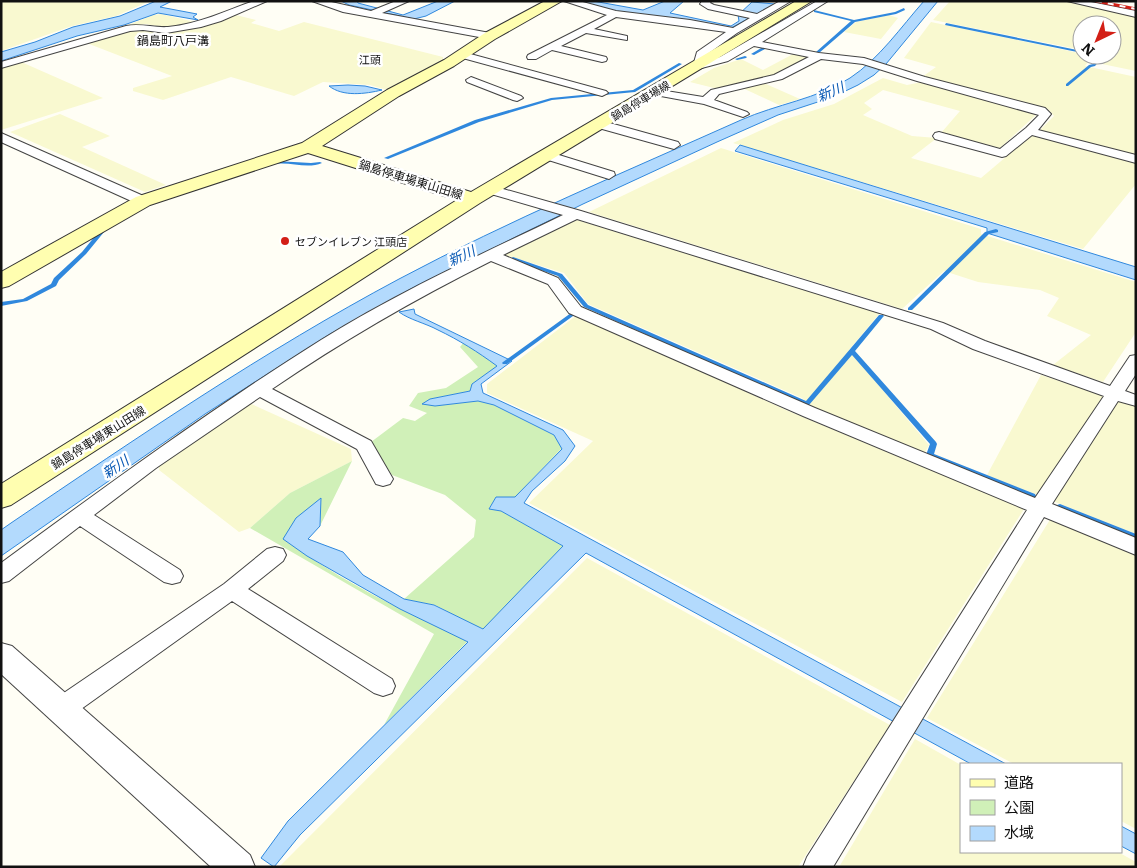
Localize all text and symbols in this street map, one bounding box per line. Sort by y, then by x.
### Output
north arrow [1072,15,1122,65]
district label: 鍋島町八戸溝 [137,31,209,49]
text: N [1076,39,1099,62]
district label: 江頭 [359,51,381,67]
street label: 鍋島停車場線 [608,76,672,124]
water label: 新川 [813,76,849,106]
street label: 鍋島停車場東山田線 [357,155,465,203]
place label: セブンイレブン 江頭店 [295,233,407,249]
marker: セブンイレブン 江頭店 [279,235,291,247]
water label: 新川 [444,239,480,270]
street label: 鍋島停車場東山田線 [47,401,149,473]
water label: 新川 [98,449,134,482]
legend [960,763,1122,853]
text: 道路 [1004,770,1034,793]
text: 公園 [1004,795,1034,818]
text: 水域 [1004,820,1034,843]

